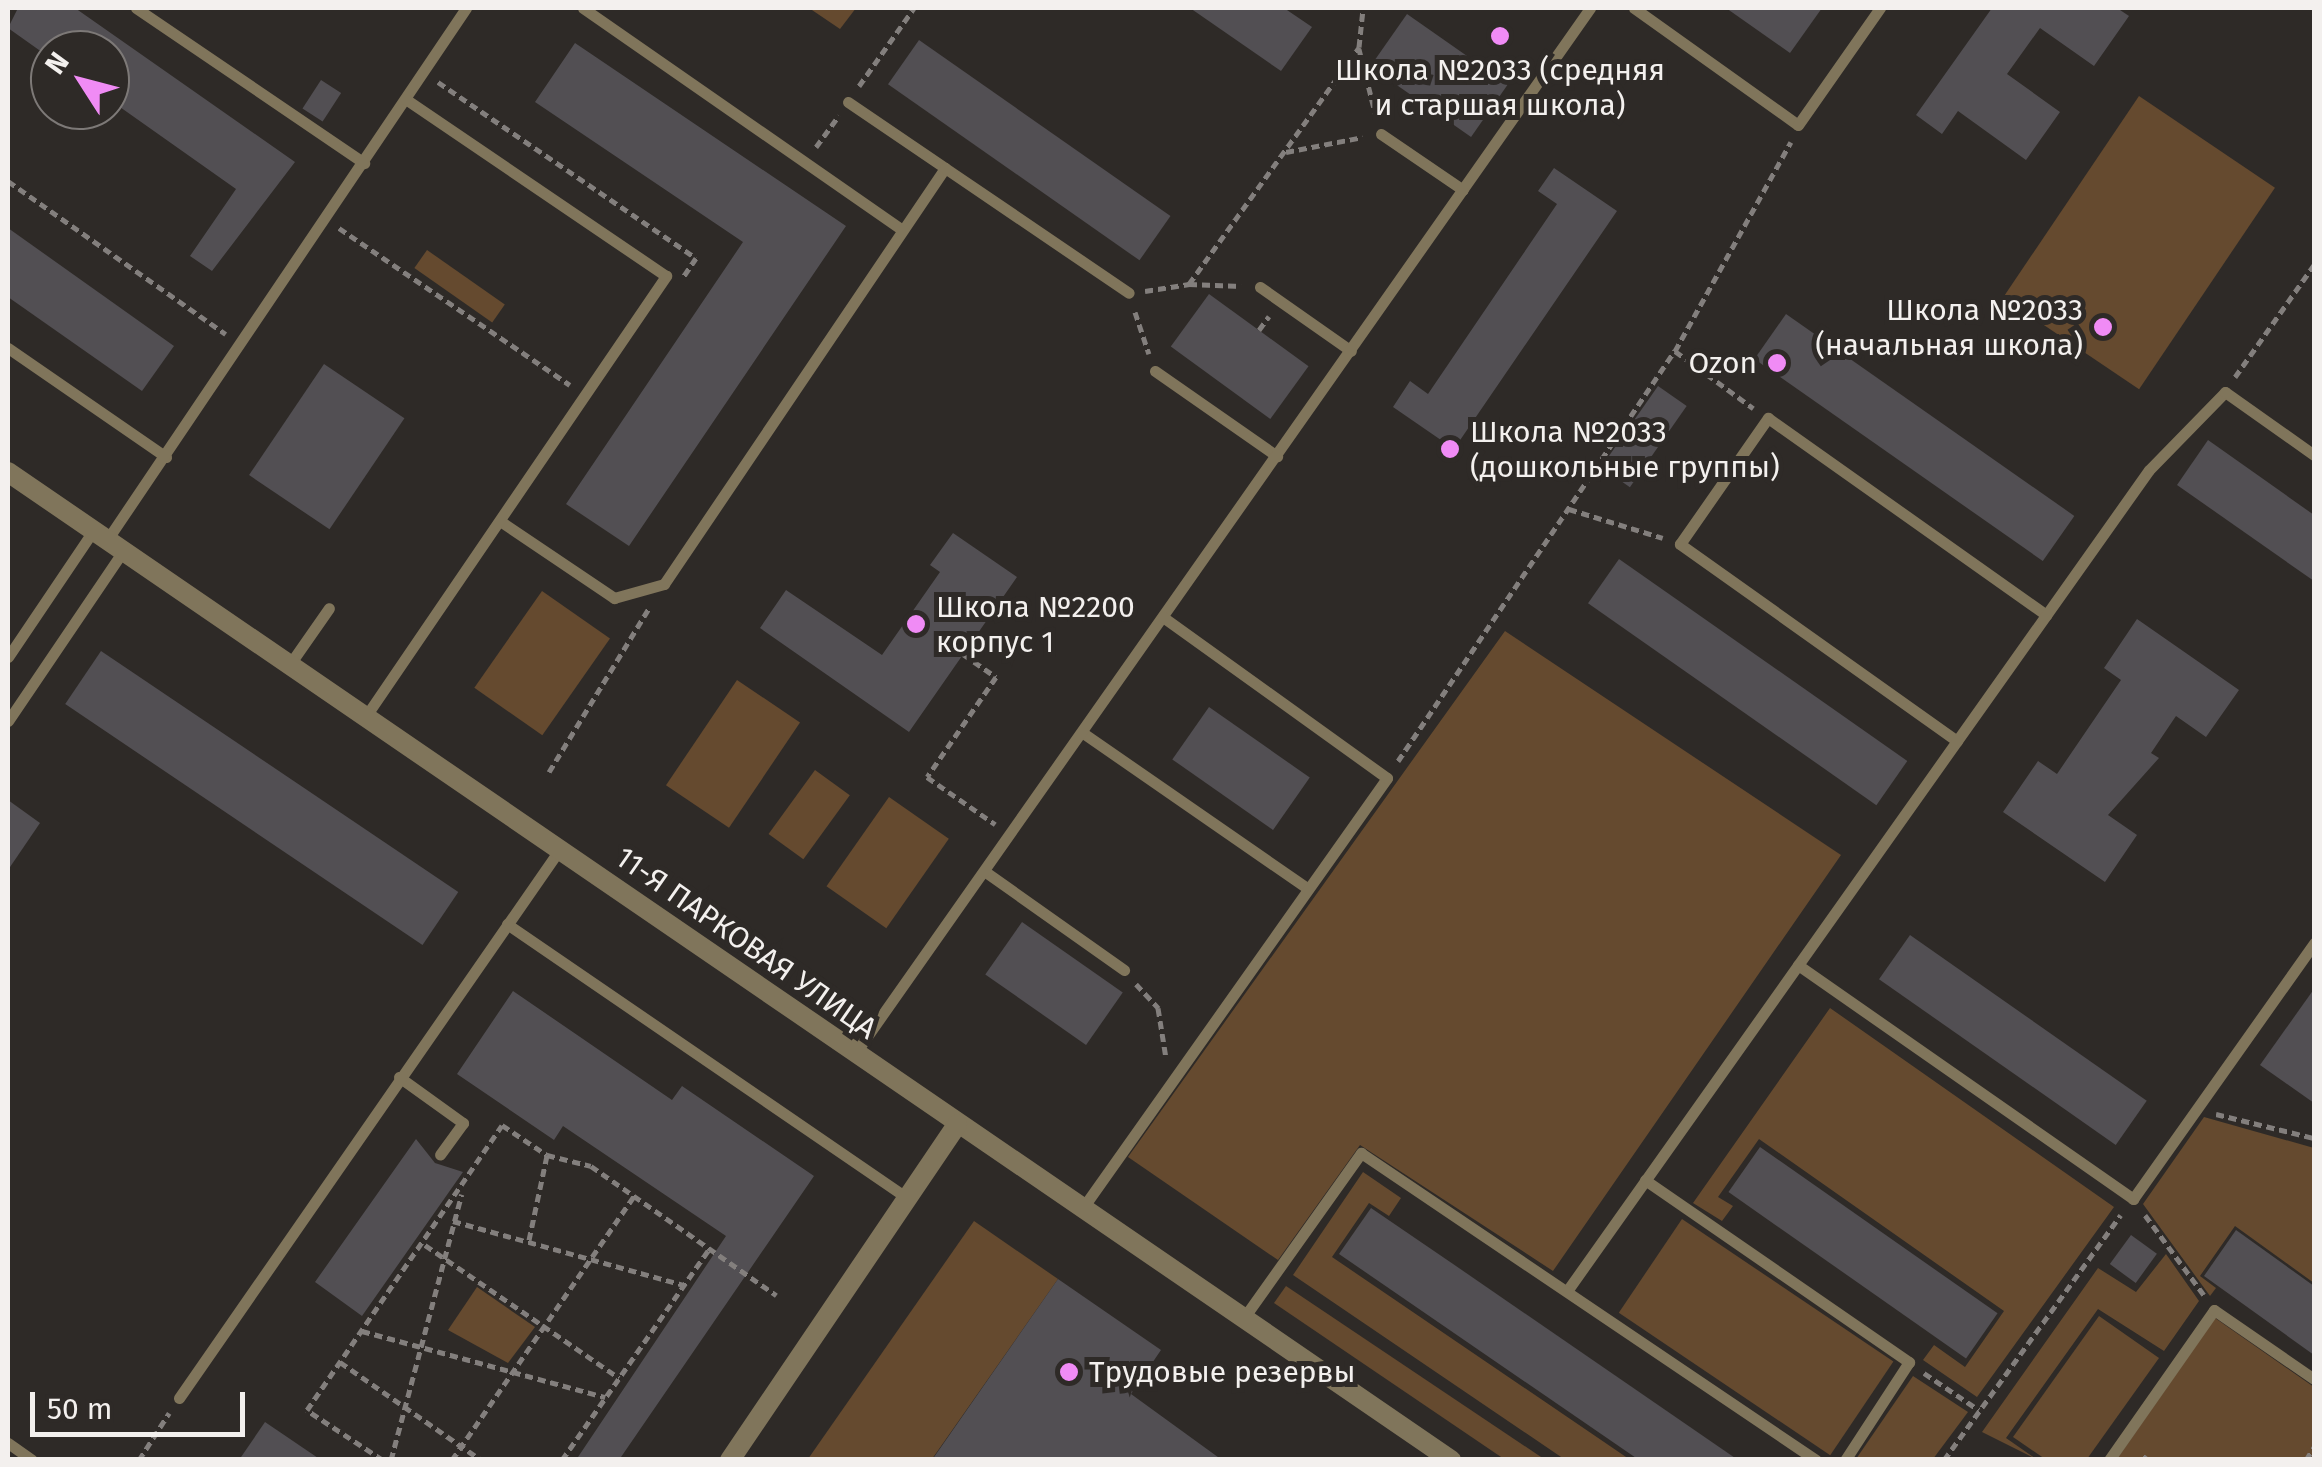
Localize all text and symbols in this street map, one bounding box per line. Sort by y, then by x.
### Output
marker: Школа №2033 (средняя и старшая школа) [1489,25,1511,47]
north arrow [30,30,130,130]
text: N [38,46,76,80]
place label: Школа №2033 (средняя и старшая школа) [1335,52,1665,122]
place label: Школа №2033 (начальная школа) [1815,292,2083,362]
marker: Школа №2033 (начальная школа) [2092,316,2114,338]
place label: Ozon [1689,345,1757,381]
marker: Ozon [1766,352,1788,374]
place label: Школа №2033 (дошкольные группы) [1470,414,1780,484]
marker: Школа №2033 (дошкольные группы) [1439,438,1461,460]
place label: Школа №2200 корпус 1 [936,589,1135,660]
marker: Школа №2200 корпус 1 [905,613,927,635]
street label: 11-Я ПАРКОВАЯ УЛИЦА [608,839,884,1047]
place label: Трудовые резервы [1089,1354,1355,1390]
marker: Трудовые резервы [1058,1361,1080,1383]
scale bar [35,1372,250,1434]
text: 50 m [47,1391,112,1427]

